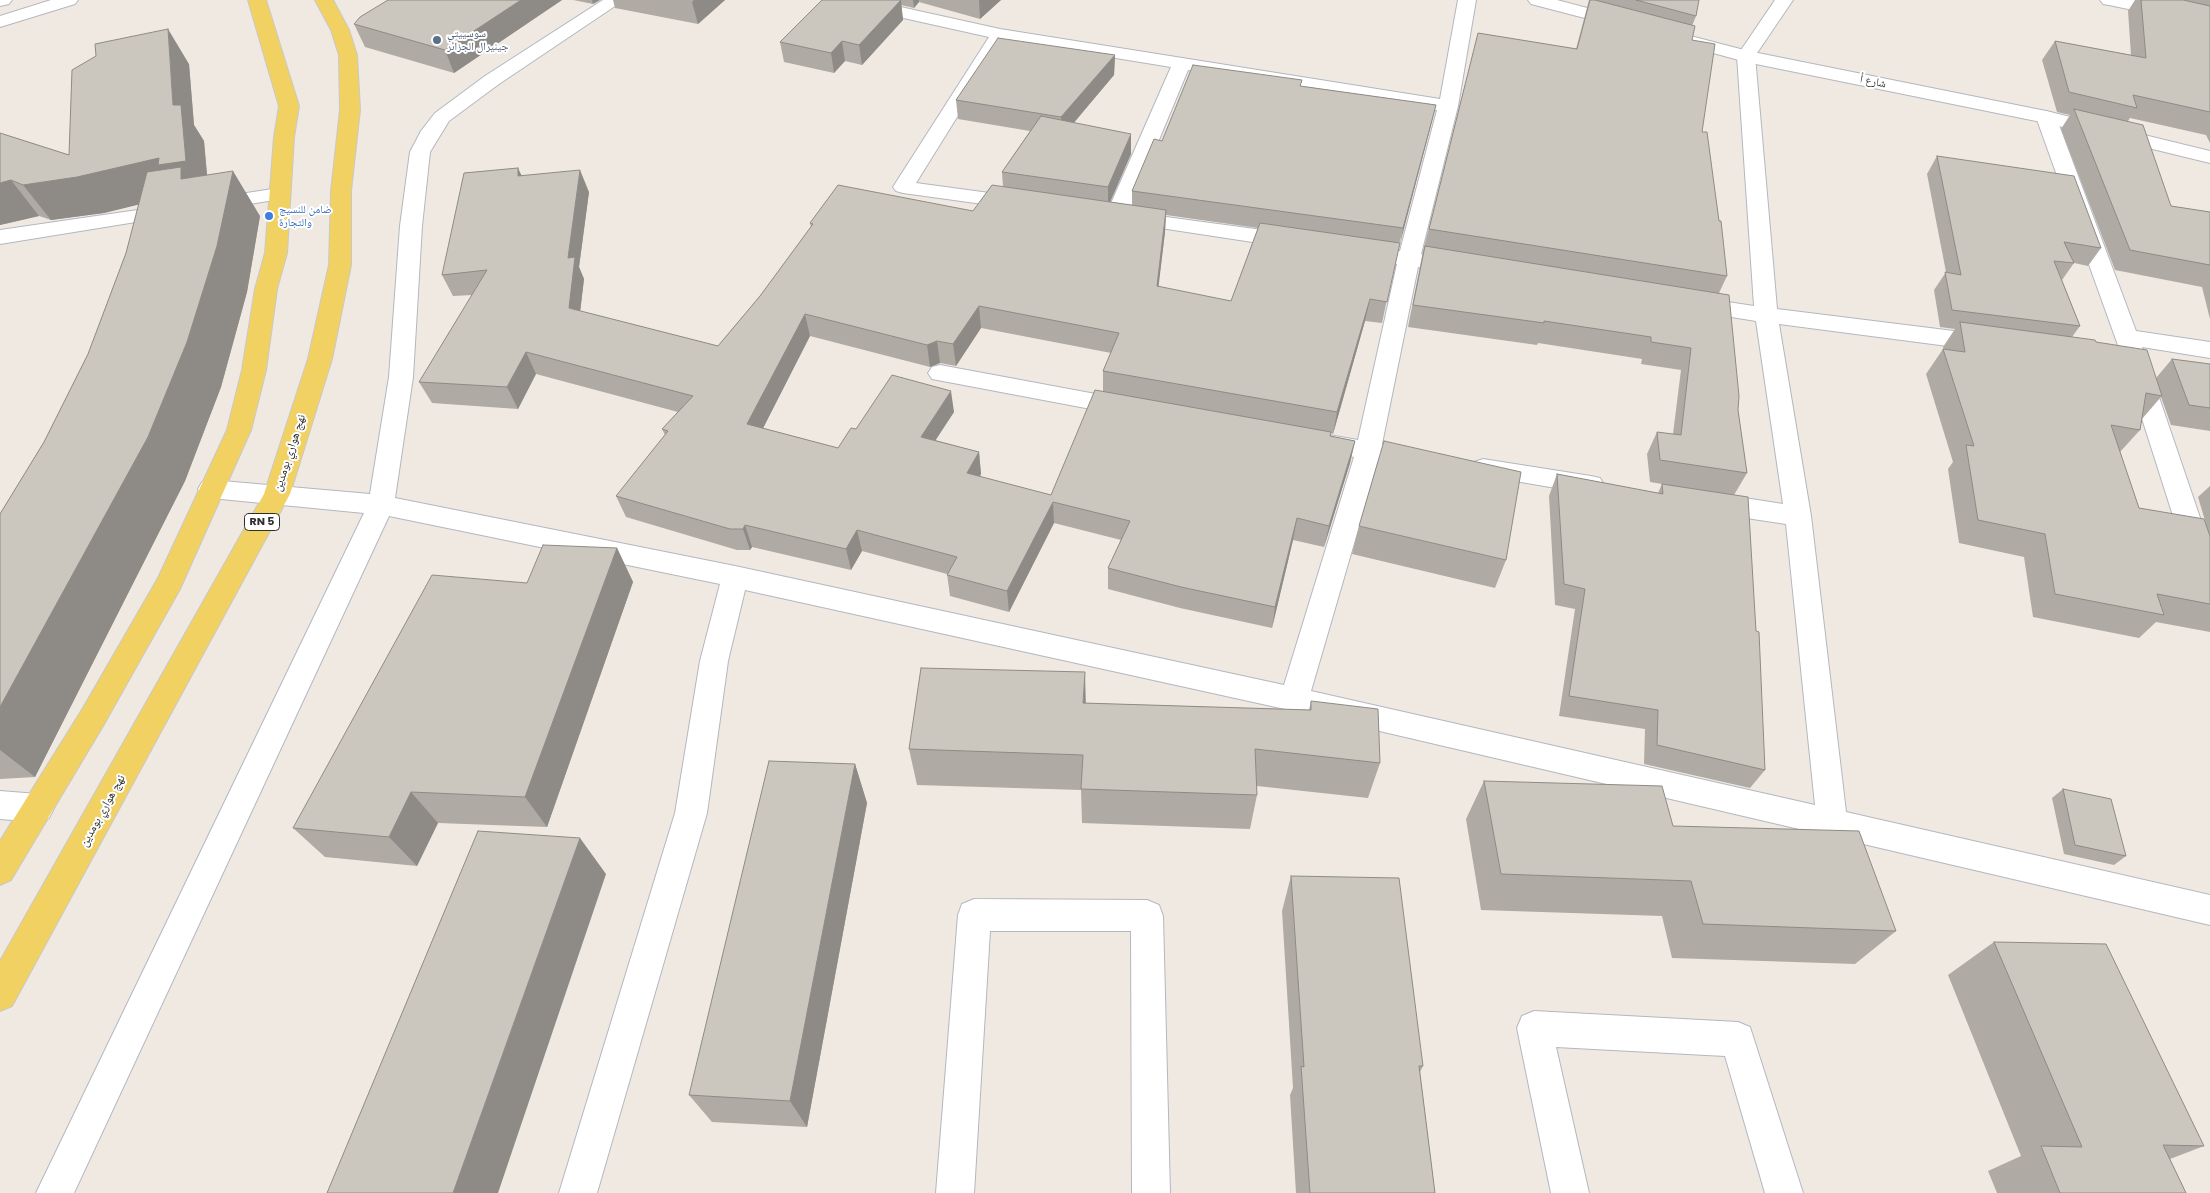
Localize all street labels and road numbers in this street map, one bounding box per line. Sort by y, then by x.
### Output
street label: شارع أ [1859,73,1887,91]
street label: نهج هواري بومدين [271,413,309,493]
road number: RN 5 [244,514,280,530]
street label: نهج هواري بومدين [77,772,129,850]

